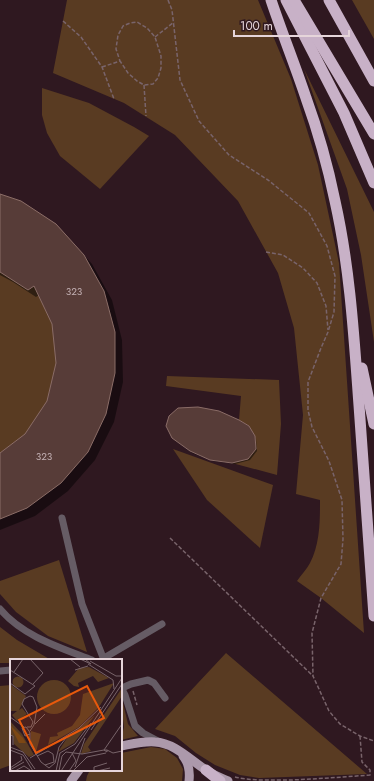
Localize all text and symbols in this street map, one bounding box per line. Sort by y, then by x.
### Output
scale bar [234,12,349,38]
text: 100 m [240,17,273,35]
house number: 323 [66,284,83,299]
house number: 323 [36,449,53,464]
inset map [10,659,122,771]

